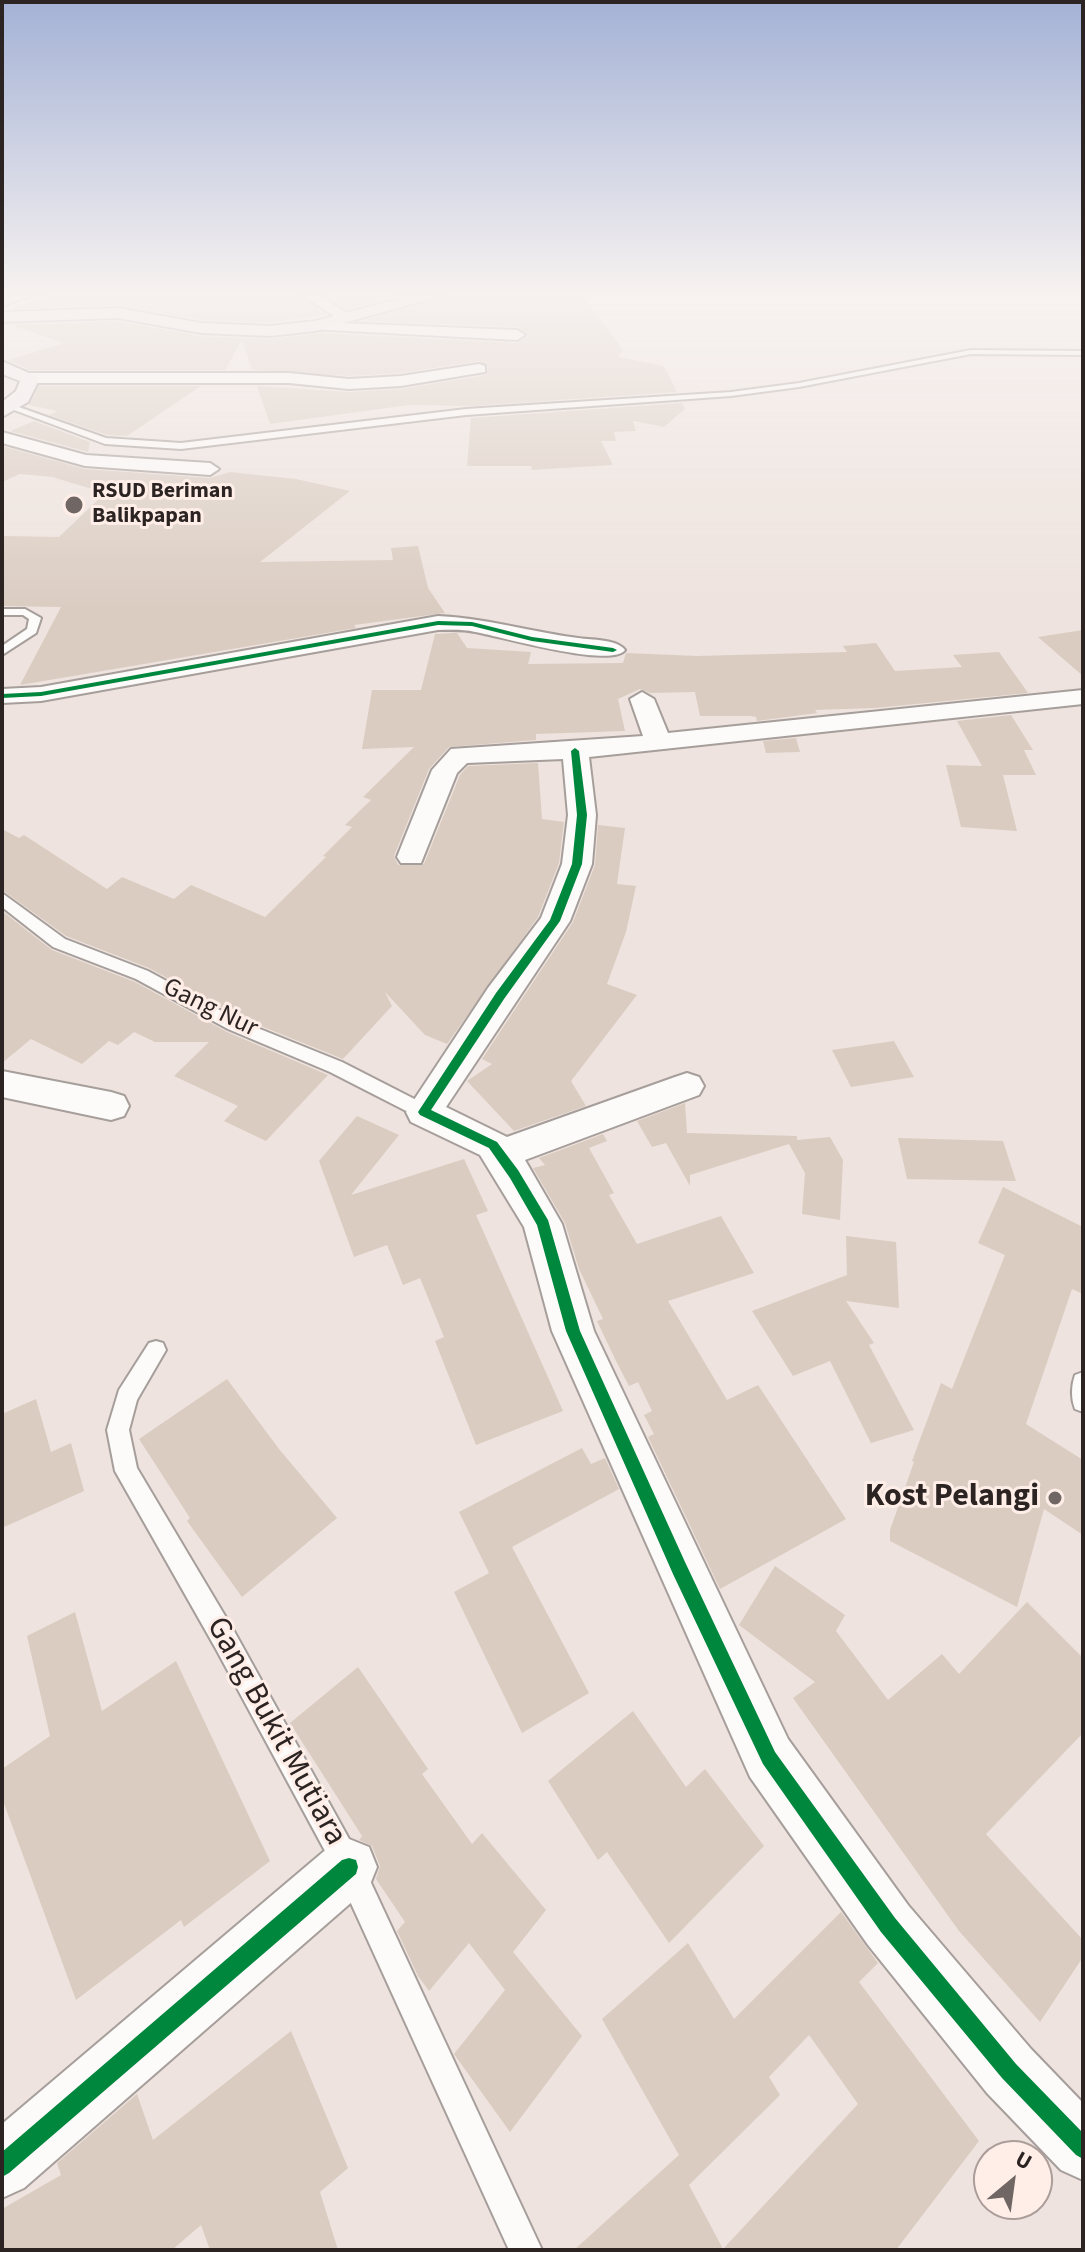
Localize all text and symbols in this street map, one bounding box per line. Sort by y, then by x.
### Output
place label: RSUD Beriman Balikpapan [92,479,233,530]
marker: RSUD Beriman Balikpapan [63,494,85,516]
street label: Gang Nur [157,973,263,1045]
place label: Kost Pelangi [865,1479,1039,1517]
marker: Kost Pelangi [1046,1489,1064,1507]
street label: Gang Bukit Mutiara [196,1611,354,1853]
north arrow [973,2140,1053,2220]
text: U [1009,2143,1038,2178]

